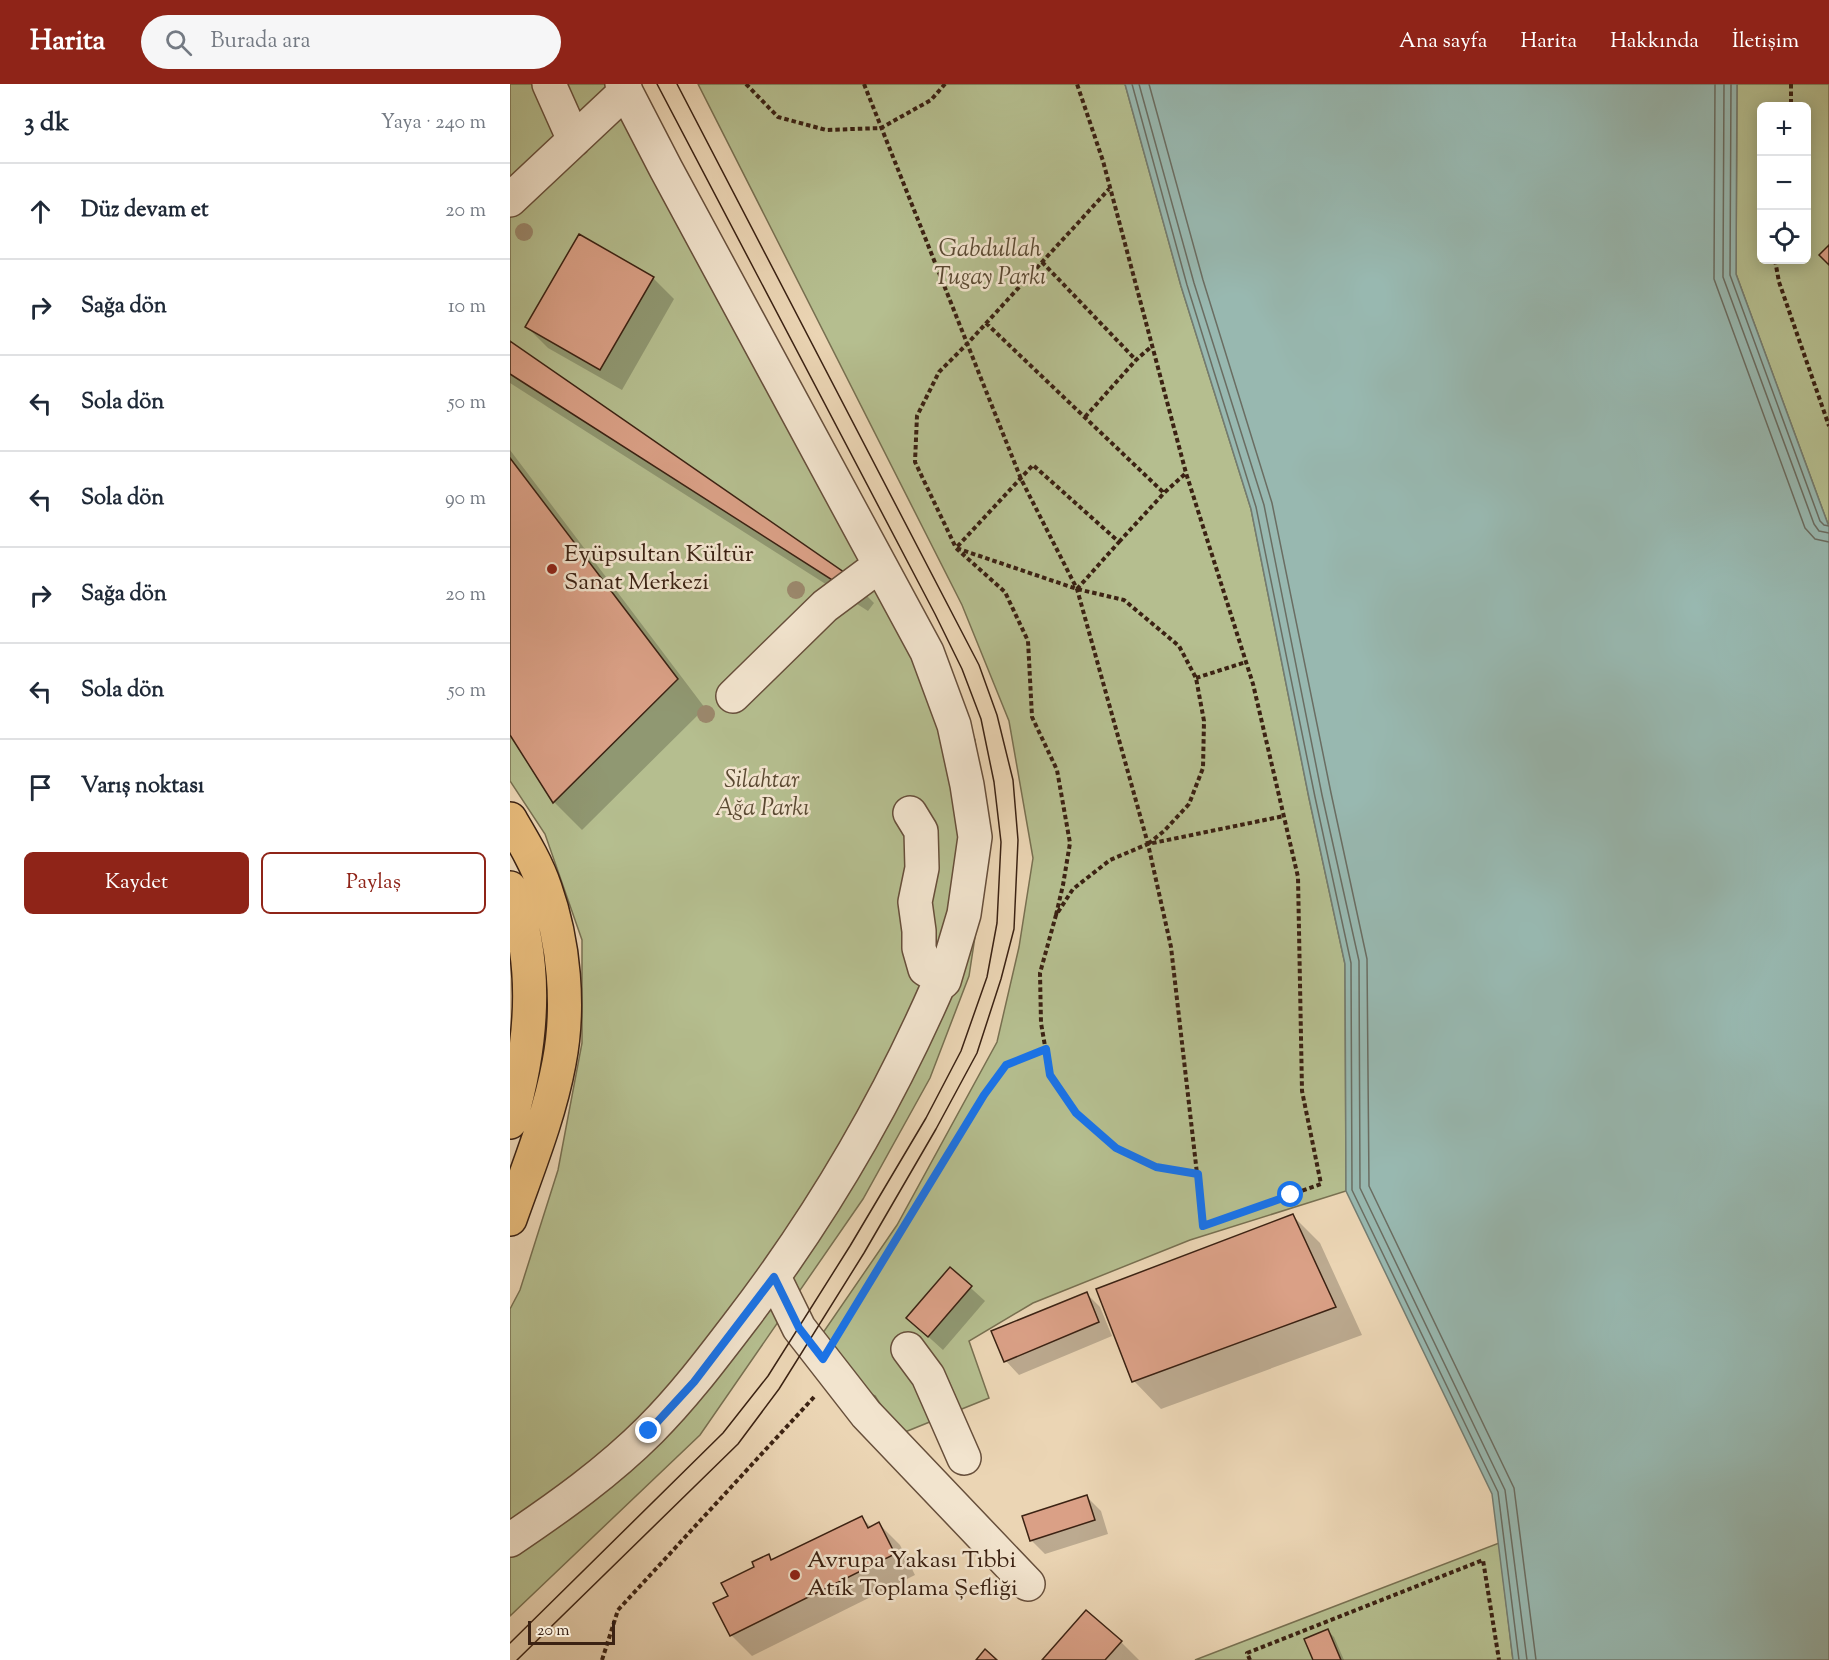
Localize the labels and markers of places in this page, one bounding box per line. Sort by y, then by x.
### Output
place label: Eyüpsultan Kültür Sanat Merkezi [564,538,754,600]
marker: Eyüpsultan Kültür Sanat Merkezi [545,562,559,576]
place label: Avrupa Yakası Tıbbi Atık Toplama Şefliği [807,1544,1018,1606]
marker: Avrupa Yakası Tıbbi Atık Toplama Şefliği [788,1568,802,1582]

